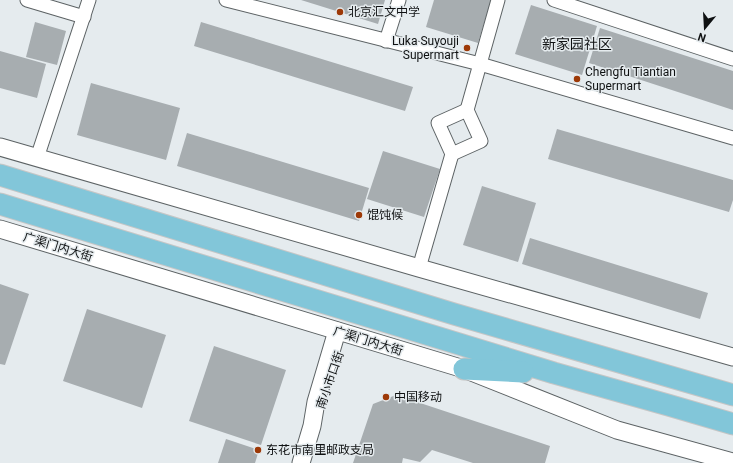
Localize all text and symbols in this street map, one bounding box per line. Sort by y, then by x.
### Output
place label: 北京汇文中学 [348,5,420,19]
marker: 北京汇文中学 [335,7,345,17]
north arrow [685,8,725,48]
text: N [696,30,708,44]
place label: Luka Suyouji Supermart [392,34,459,62]
district label: 新家园社区 [542,36,612,52]
marker: Luka Suyouji Supermart [462,43,472,53]
place label: Chengfu Tiantian Supermart [585,65,676,93]
marker: Chengfu Tiantian Supermart [572,74,582,84]
place label: 馄饨候 [367,208,403,222]
marker: 馄饨候 [354,210,364,220]
street label: 广渠门内大街 [22,230,94,264]
street label: 广渠门内大街 [332,324,404,358]
street label: 南小市口街 [314,349,346,411]
place label: 中国移动 [394,390,442,404]
marker: 中国移动 [381,392,391,402]
place label: 东花市南里邮政支局 [266,443,374,457]
marker: 东花市南里邮政支局 [253,445,263,455]

